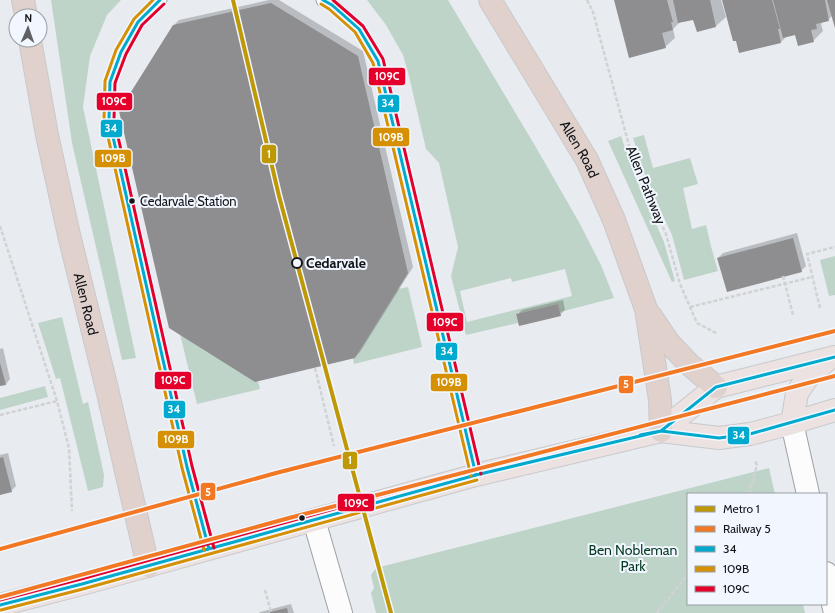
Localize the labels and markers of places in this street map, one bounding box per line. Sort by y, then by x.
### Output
place label: Cedarvale Station [140,193,237,209]
marker: Cedarvale Station [127,196,137,206]
place label: Cedarvale [306,254,366,272]
marker: Cedarvale [291,257,303,269]
unlabelled marker [297,513,307,523]

